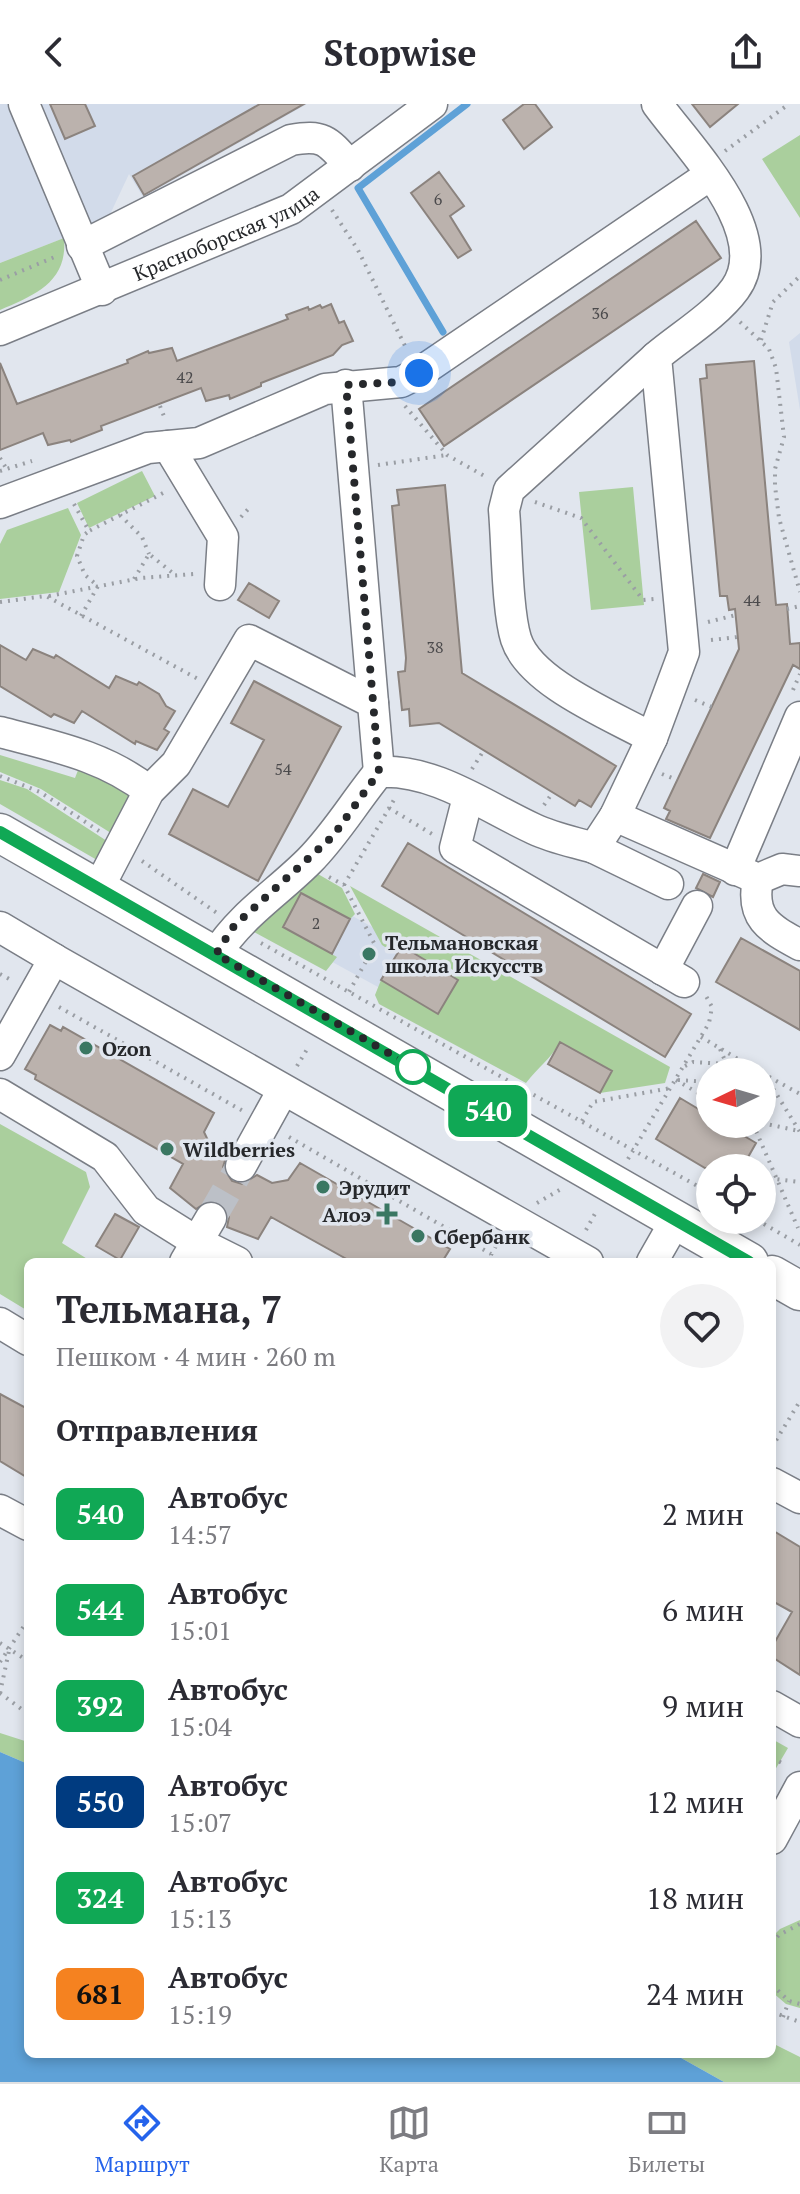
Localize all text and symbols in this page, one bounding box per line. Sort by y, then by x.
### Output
text: Stopwise [323,29,477,76]
icon: back [32,30,76,74]
icon: share [724,30,768,74]
street label: Красноборская улица [129,179,324,287]
house number: 6 [434,188,443,210]
house number: 36 [591,302,609,324]
your location [399,353,439,393]
house number: 42 [176,366,194,388]
house number: 44 [743,589,761,611]
house number: 38 [426,636,444,658]
house number: 54 [274,758,292,780]
house number: 2 [312,912,320,934]
place label: Тельмановская школа Искусств [385,929,543,979]
marker: Тельмановская школа Искусств [360,945,378,963]
place label: Ozon [102,1035,152,1062]
marker: Ozon [77,1039,95,1057]
unlabelled marker [396,1050,430,1084]
north arrow [696,1058,776,1138]
map controls [696,1058,776,1234]
line badge: 540 [442,1085,534,1137]
text: 540 [464,1092,512,1129]
place label: Wildberries [183,1136,295,1163]
marker: Wildberries [158,1140,176,1158]
button: locate [696,1154,776,1234]
place label: Эрудит [339,1174,411,1201]
marker: Эрудит [314,1178,332,1196]
place label: Алоэ [322,1201,371,1228]
marker: Алоэ [378,1205,396,1223]
place label: Сбербанк [434,1223,530,1250]
marker: Сбербанк [409,1227,427,1245]
text: Тельмана, 7 [56,1284,282,1334]
button: heart [660,1284,744,1368]
text: Пешком · 4 мин · 260 m [56,1339,336,1373]
text: Отправления [56,1410,258,1450]
text: Автобус [168,1477,288,1517]
text: 2 мин [662,1494,744,1534]
text: 540 [76,1495,124,1532]
text: 14:57 [168,1517,232,1551]
text: Автобус [168,1573,288,1613]
text: 6 мин [662,1590,744,1630]
text: 544 [76,1591,124,1628]
text: 15:01 [168,1613,232,1647]
text: Автобус [168,1669,288,1709]
text: 9 мин [662,1686,744,1726]
text: 392 [76,1687,124,1724]
text: 15:04 [168,1709,232,1743]
text: Автобус [168,1765,288,1805]
text: 12 мин [646,1782,744,1822]
text: 550 [76,1783,124,1820]
text: 15:07 [168,1805,232,1839]
text: Автобус [168,1861,288,1901]
text: 18 мин [646,1878,744,1918]
text: 324 [76,1879,124,1916]
text: 15:13 [168,1901,232,1935]
text: Автобус [168,1957,288,1997]
text: 24 мин [646,1974,744,2014]
text: 681 [76,1975,124,2012]
text: 15:19 [168,1997,232,2031]
tab: Маршрут [95,2101,190,2178]
tab: Карта [379,2101,439,2178]
tab: Билеты [628,2101,705,2178]

